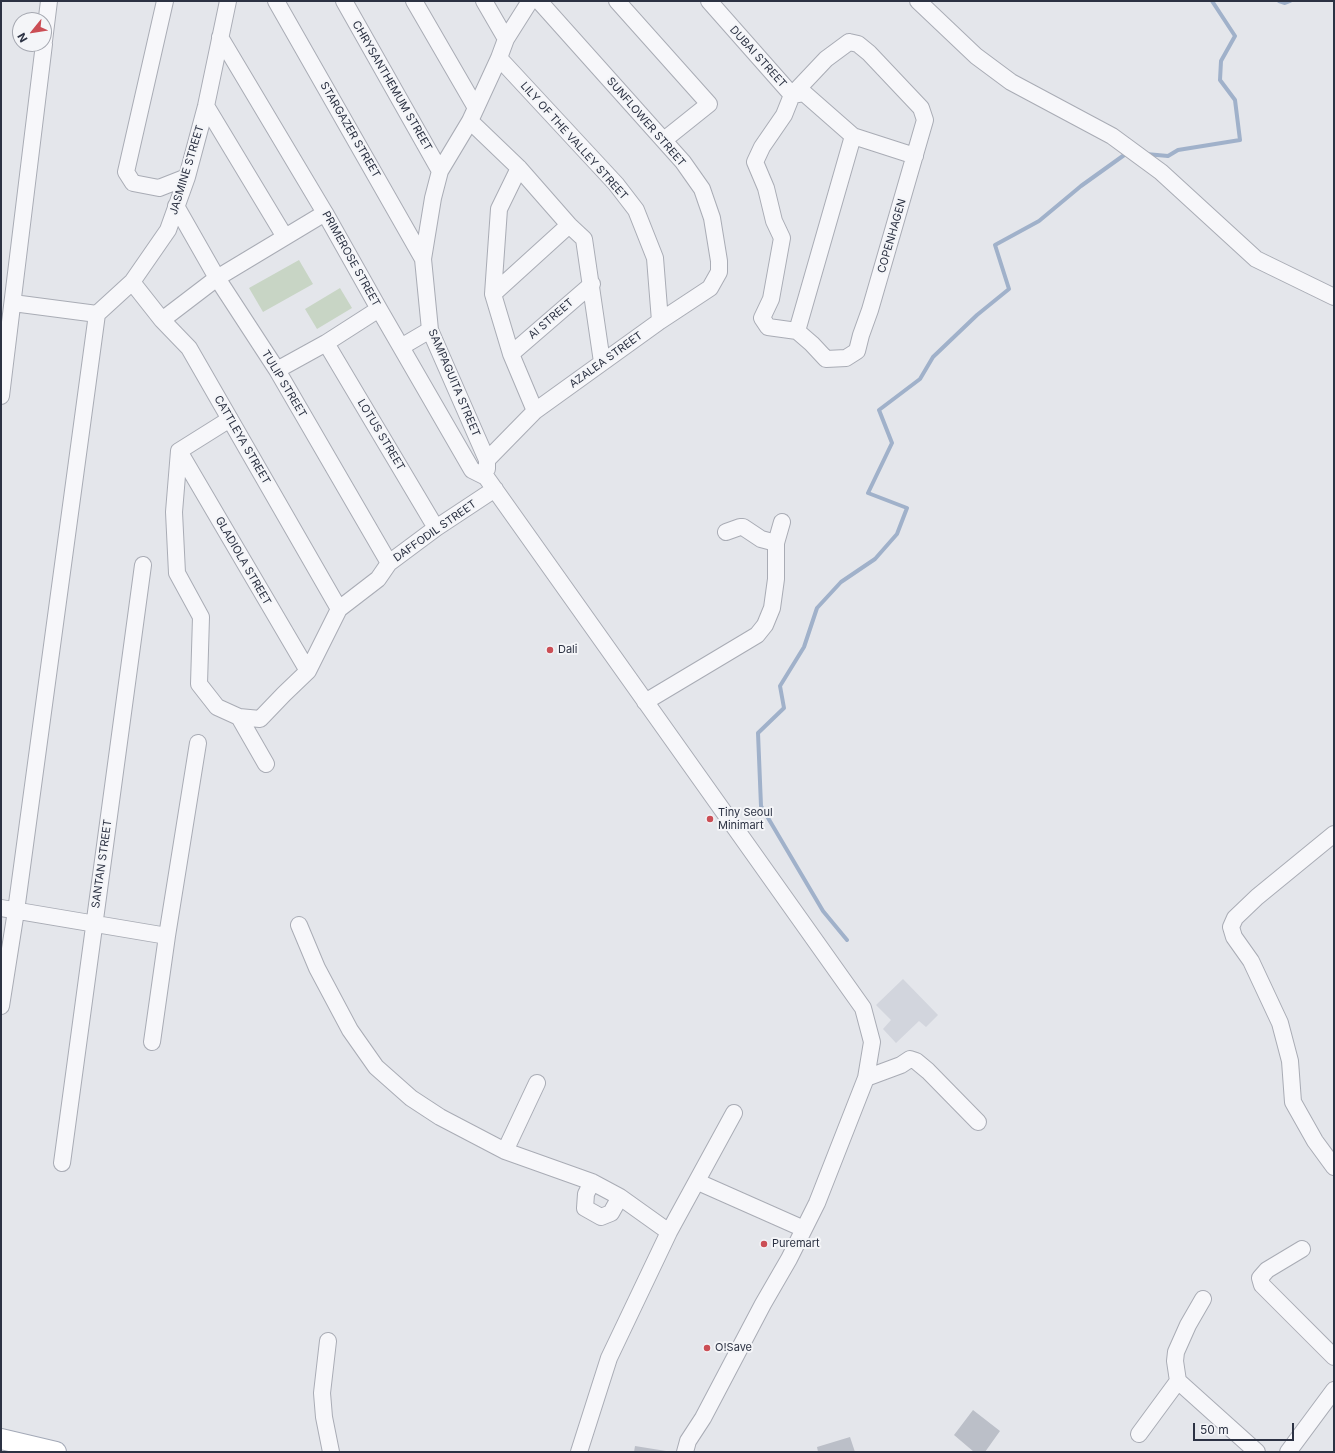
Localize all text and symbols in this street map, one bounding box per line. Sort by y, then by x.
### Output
north arrow [12,12,52,52]
street label: CHRYSANTHEMUM STREET [349,19,435,153]
street label: DUBAI STREET [727,23,789,91]
text: N [14,30,31,45]
street label: SUNFLOWER STREET [604,75,688,169]
street label: LILY OF THE VALLEY STREET [518,79,630,203]
street label: STARGAZER STREET [317,80,383,180]
street label: JASMINE STREET [167,124,207,216]
street label: COPENHAGEN [875,197,909,275]
street label: PRIMEROSE STREET [319,209,383,309]
street label: AI STREET [526,296,576,342]
street label: SAMPAGUITA STREET [425,327,483,439]
street label: AZALEA STREET [567,329,645,391]
street label: TULIP STREET [259,348,309,420]
street label: CATTLEYA STREET [211,393,273,487]
street label: LOTUS STREET [354,397,408,473]
street label: DAFFODIL STREET [391,497,479,565]
street label: GLADIOLA STREET [212,514,274,608]
place label: Dali [558,643,577,657]
marker: Dali [545,645,555,655]
place label: Tiny Seoul Minimart [718,806,773,832]
marker: Tiny Seoul Minimart [705,814,715,824]
street label: SANTAN STREET [89,819,115,909]
place label: Puremart [772,1237,820,1251]
marker: Puremart [759,1239,769,1249]
place label: O!Save [715,1341,752,1355]
marker: O!Save [702,1343,712,1353]
scale bar [1195,1415,1296,1441]
text: 50 m [1200,1422,1229,1437]

